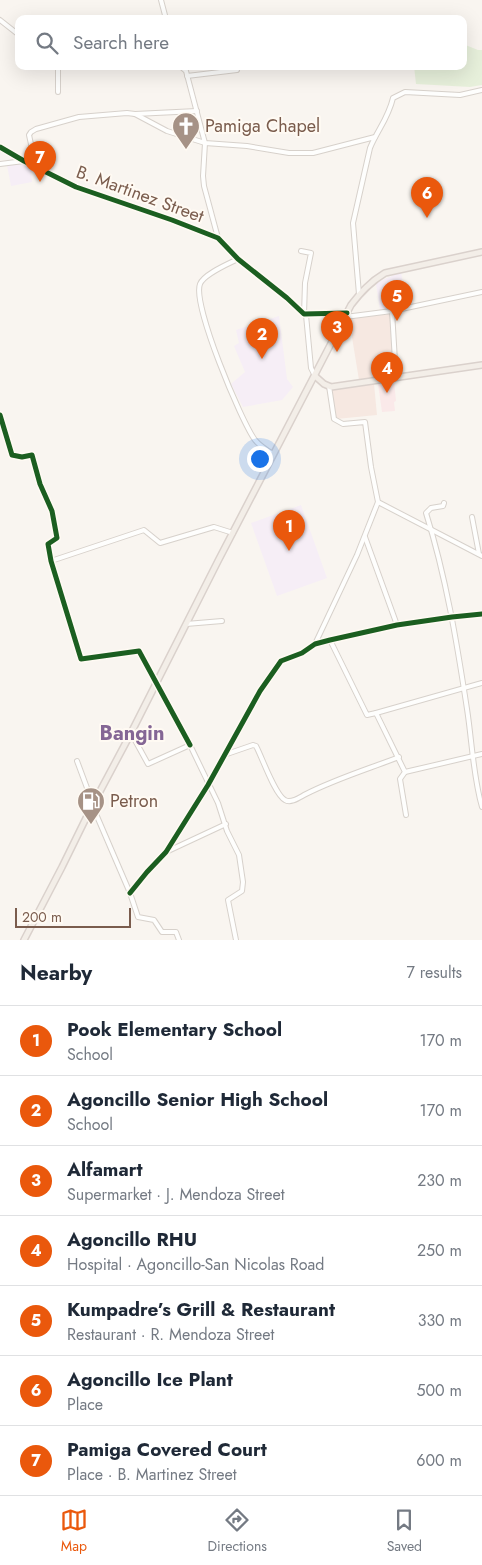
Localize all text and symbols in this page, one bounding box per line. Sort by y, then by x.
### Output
search box [15,15,467,70]
icon: search [33,29,61,57]
text: Search here [73,29,169,56]
church icon: Pamiga Chapel [171,111,201,150]
place label: Pamiga Chapel [205,113,320,139]
pin: 7 [24,141,56,182]
street label: B. Martinez Street [73,159,208,229]
pin: 6 [411,177,443,218]
pin: 5 [381,280,413,321]
pin: 3 [321,311,353,352]
pin: 2 [246,318,278,359]
pin: 4 [371,352,403,393]
your location [247,446,273,472]
pin: 1 [273,510,305,551]
district label: Bangin [100,719,164,748]
fuel station icon: Petron [76,786,106,825]
place label: Petron [110,788,158,814]
scale bar [15,905,131,928]
text: 200 m [22,907,62,927]
text: Nearby [20,958,92,988]
text: 7 results [406,961,462,984]
text: Pook Elementary School [67,1016,282,1043]
text: 1 [32,1029,40,1052]
text: 170 m [420,1029,462,1052]
text: School [67,1043,113,1066]
text: Agoncillo Senior High School [67,1086,328,1113]
text: 2 [31,1099,41,1122]
text: 170 m [420,1099,462,1122]
text: School [67,1113,113,1136]
text: Alfamart [67,1156,143,1183]
text: 3 [31,1169,41,1192]
text: 230 m [417,1169,462,1192]
text: Supermarket · J. Mendoza Street [67,1183,285,1206]
text: Agoncillo RHU [67,1226,197,1253]
text: 4 [30,1239,42,1262]
text: 250 m [417,1239,462,1262]
text: Hospital · Agoncillo-San Nicolas Road [67,1253,324,1276]
text: Kumpadre’s Grill & Restaurant [67,1296,335,1323]
text: 5 [31,1309,41,1332]
text: 330 m [418,1309,462,1332]
text: Restaurant · R. Mendoza Street [67,1323,274,1346]
text: Agoncillo Ice Plant [67,1366,233,1393]
text: 6 [31,1379,41,1402]
text: 500 m [416,1379,462,1402]
text: Place [67,1393,103,1416]
text: Pamiga Covered Court [67,1436,267,1463]
text: 7 [31,1449,41,1472]
text: 600 m [416,1449,462,1472]
text: Place · B. Martinez Street [67,1463,237,1486]
tab: Map [60,1506,88,1556]
tab: Directions [208,1506,267,1556]
tab: Saved [387,1506,422,1556]

